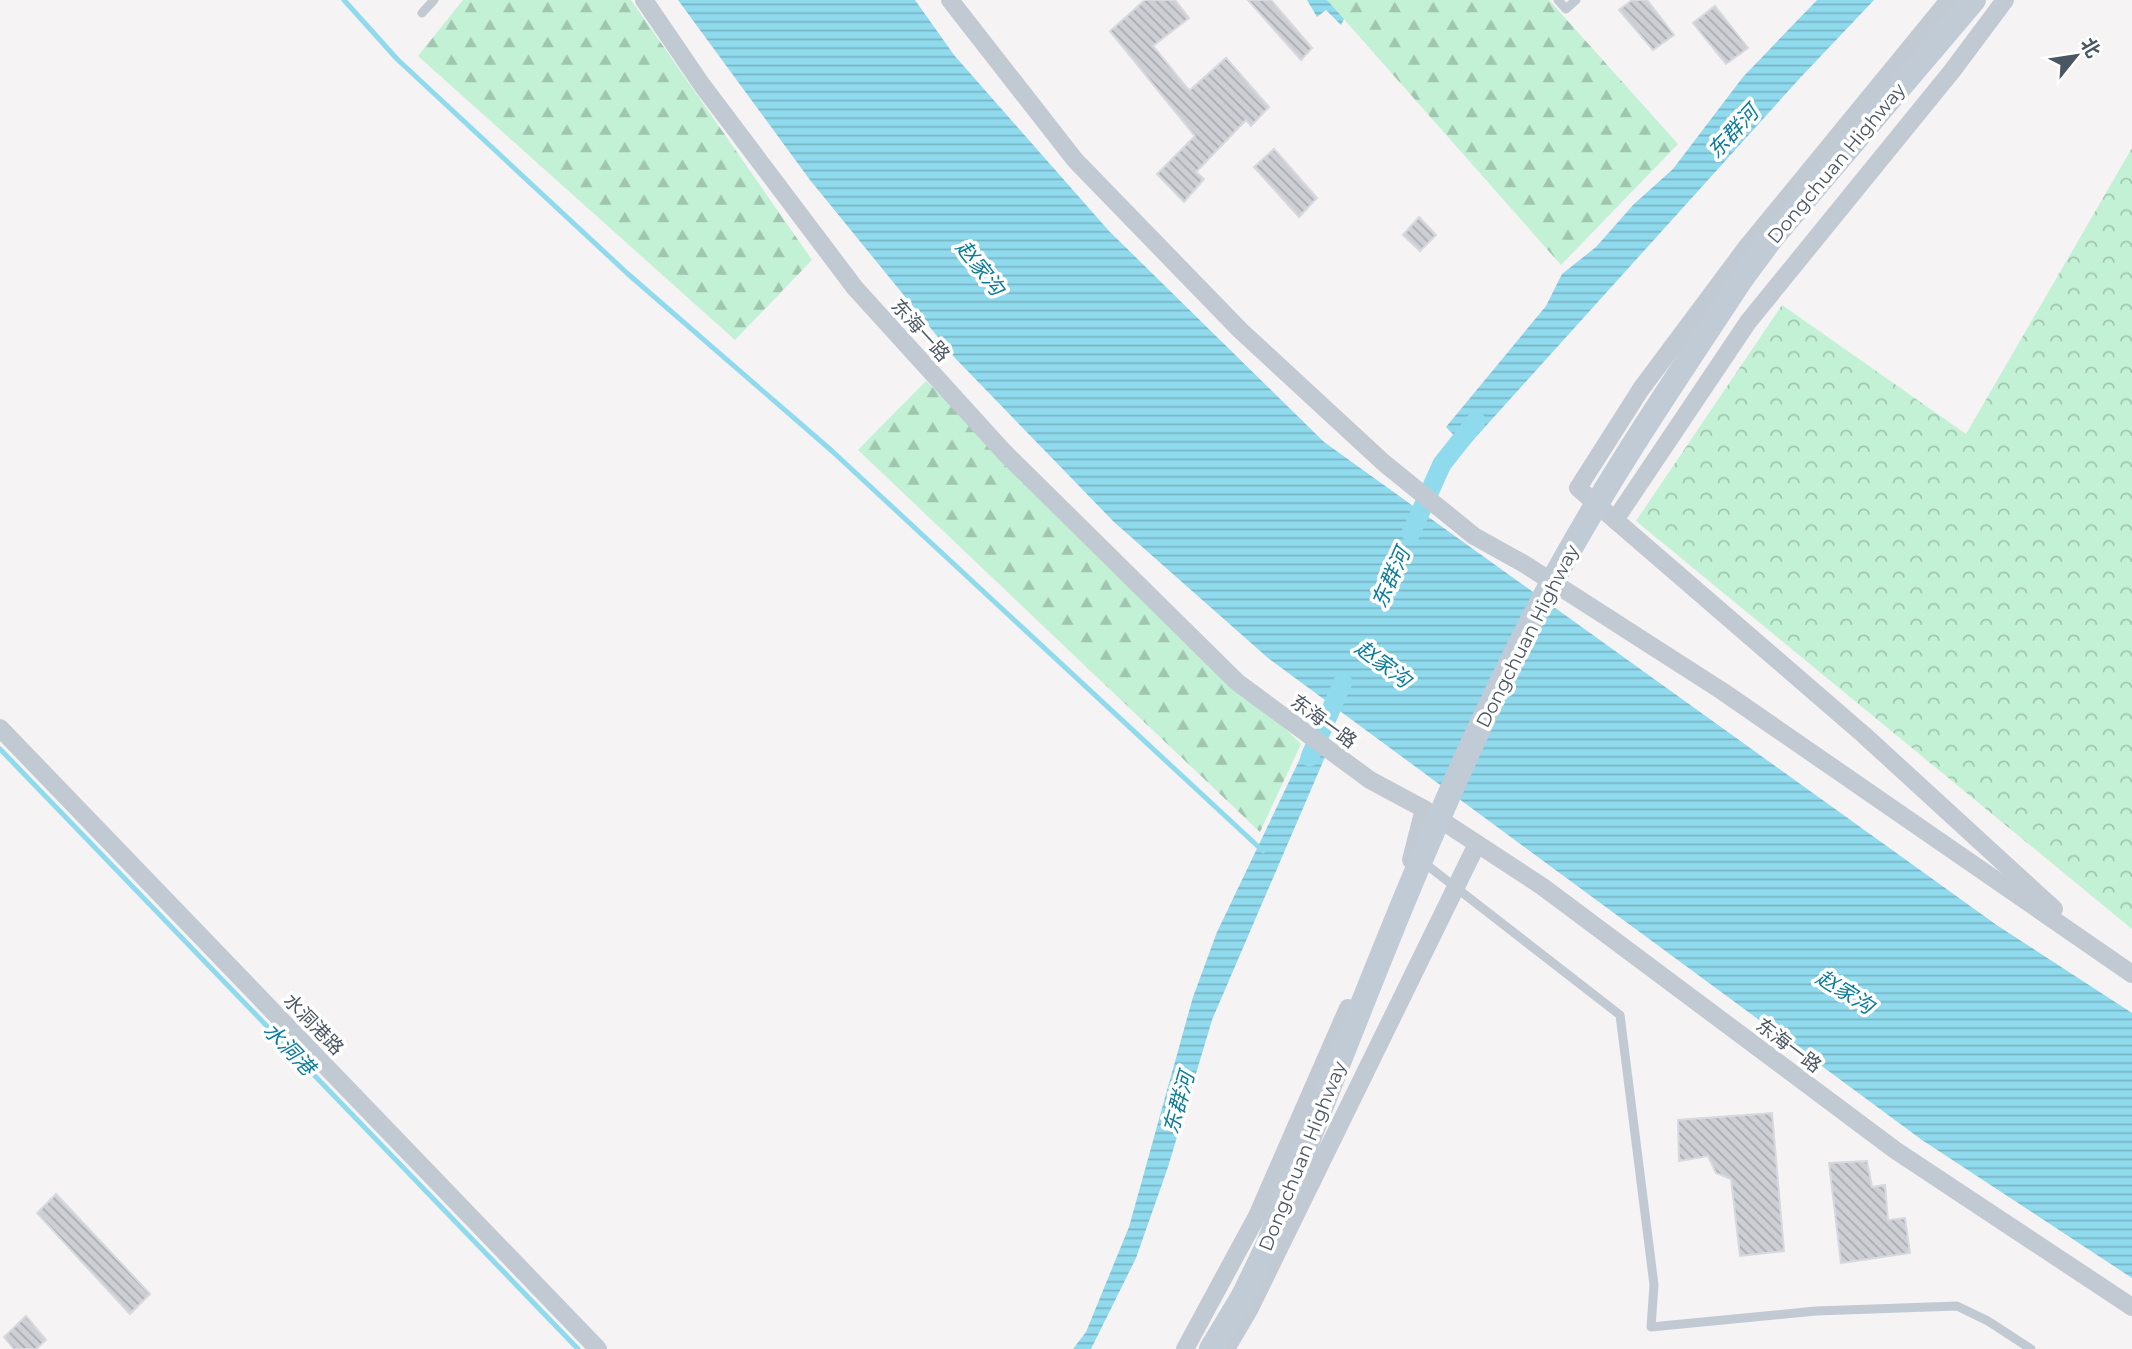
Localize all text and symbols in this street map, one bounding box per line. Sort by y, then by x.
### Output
north arrow [2041,21,2111,91]
text: 北 [2076,34,2105,62]
street label: Dongchuan Highway [1763,78,1911,248]
water label: 东群河 [1702,97,1766,163]
water label: 赵家沟 [951,235,1011,302]
street label: 东海一路 [887,294,955,366]
water label: 东群河 [1366,540,1416,612]
street label: Dongchuan Highway [1471,540,1584,732]
water label: 赵家沟 [1351,635,1418,694]
street label: 东海一路 [1286,690,1361,753]
water label: 赵家沟 [1812,964,1880,1020]
street label: 水洞港路 [279,989,349,1059]
street label: 东海一路 [1751,1013,1826,1077]
water label: 水洞港 [258,1018,320,1080]
street label: Dongchuan Highway [1254,1057,1351,1254]
water label: 东群河 [1158,1065,1200,1137]

